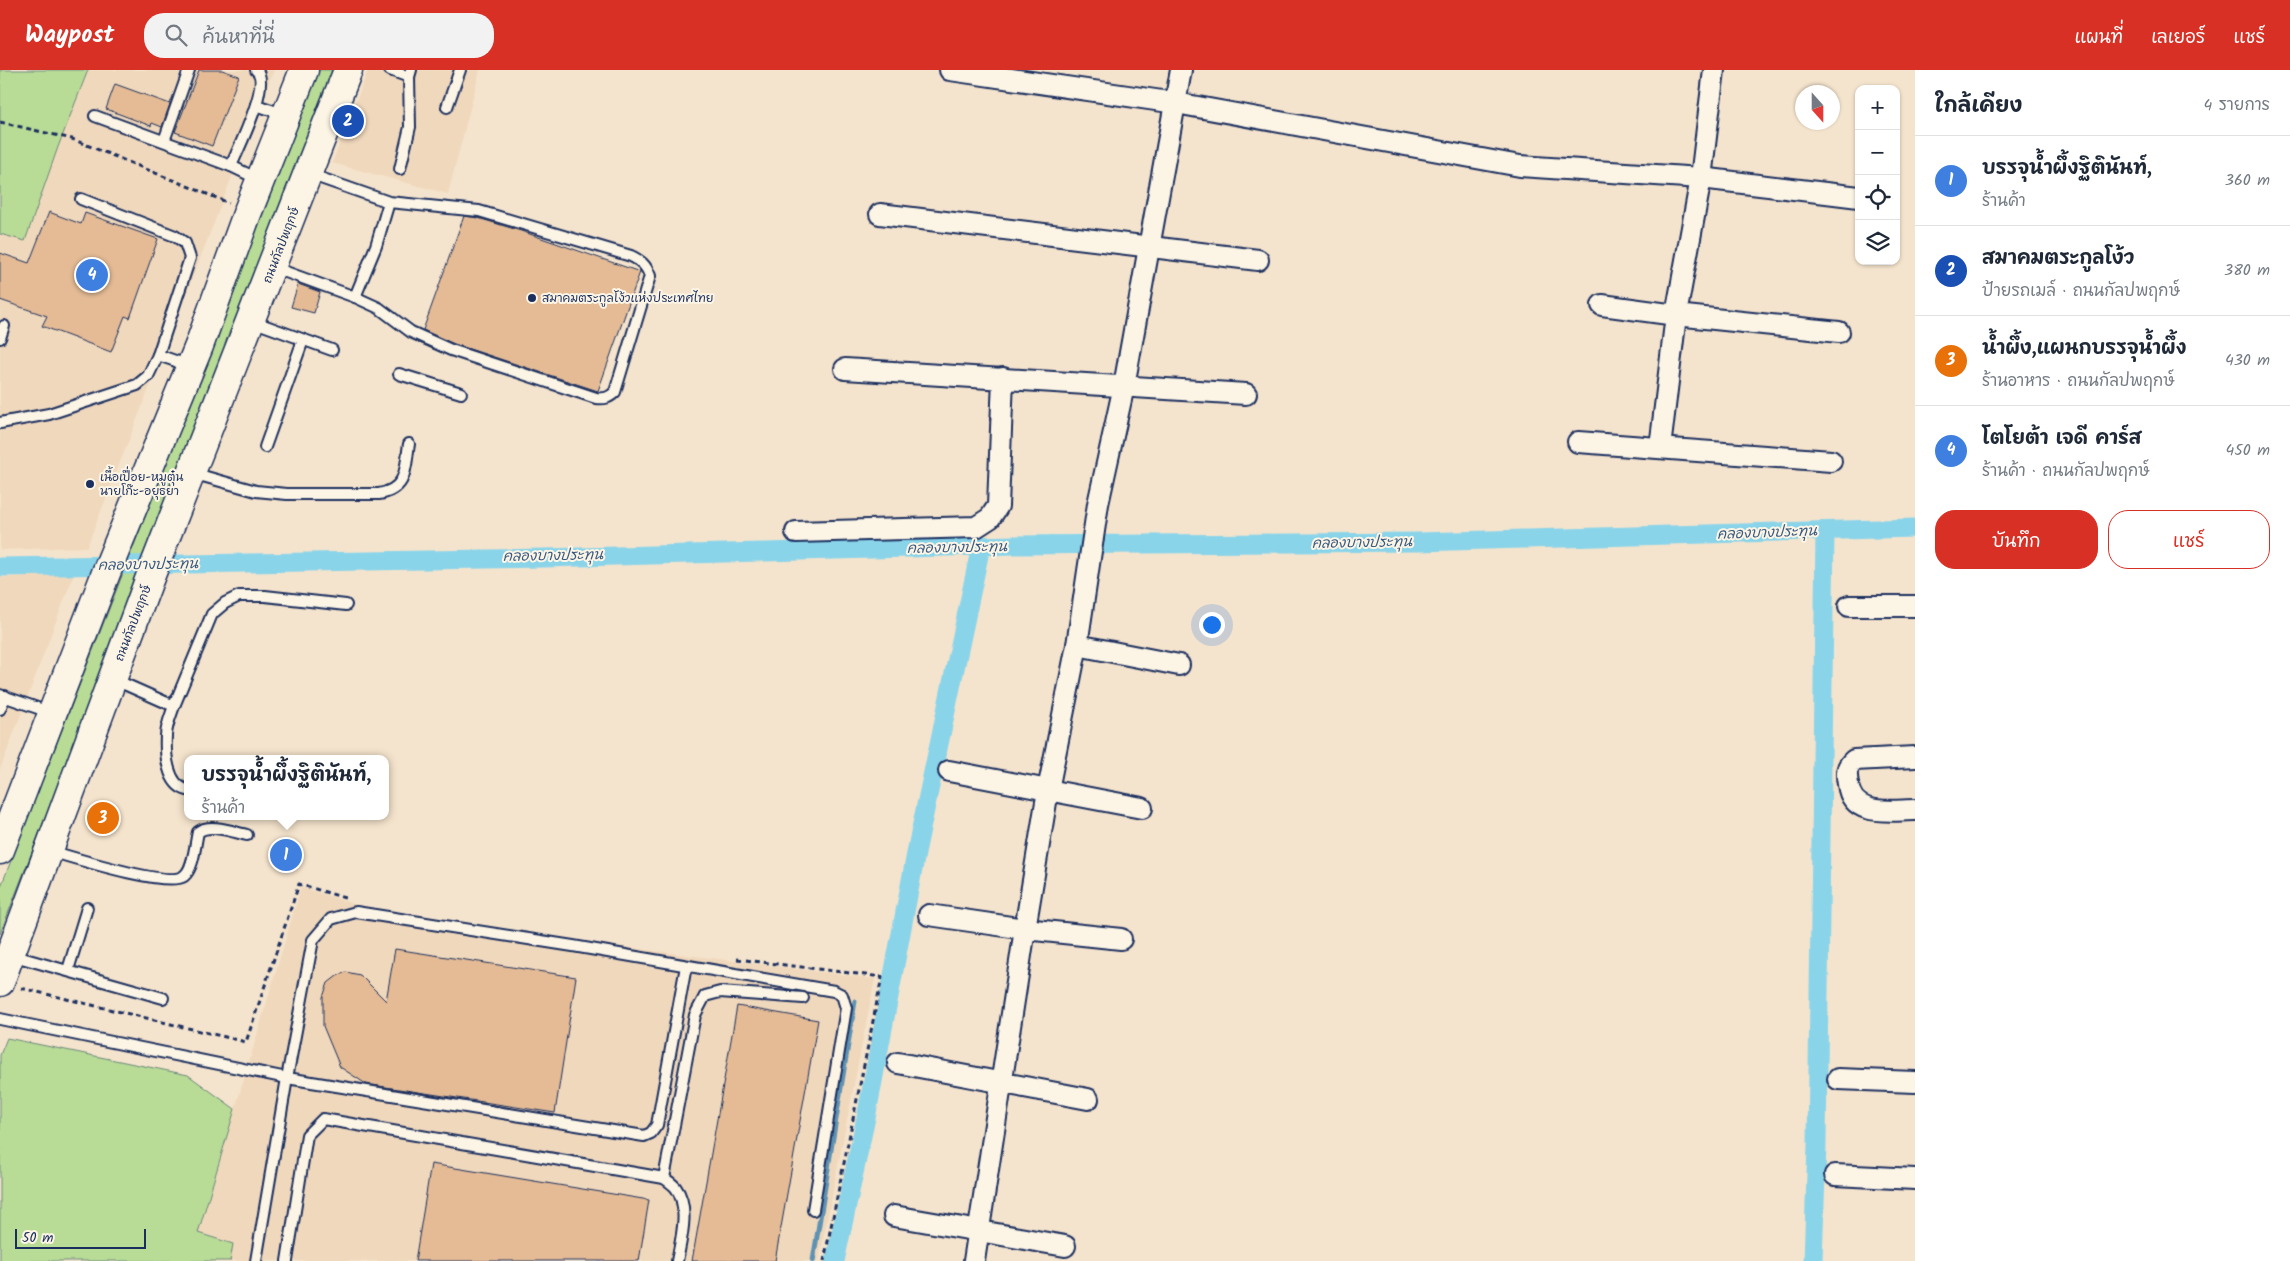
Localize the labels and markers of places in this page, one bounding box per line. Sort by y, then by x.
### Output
pin: 2 [332,102,364,140]
pin: 4 [76,256,108,294]
place label: สมาคมตระกูลโง้วแห่งประเทศไทย [542,289,714,308]
marker: สมาคมตระกูลโง้วแห่งประเทศไทย [526,292,538,304]
place label: เนื้อเปื่อย-หมูตุ๋น นายโก๊ะ-อยุธยา [100,466,183,501]
marker: เนื้อเปื่อย-หมูตุ๋น นายโก๊ะ-อยุธยา [84,478,96,490]
pin: 3 [87,799,119,837]
pin: 1 [270,836,302,874]

